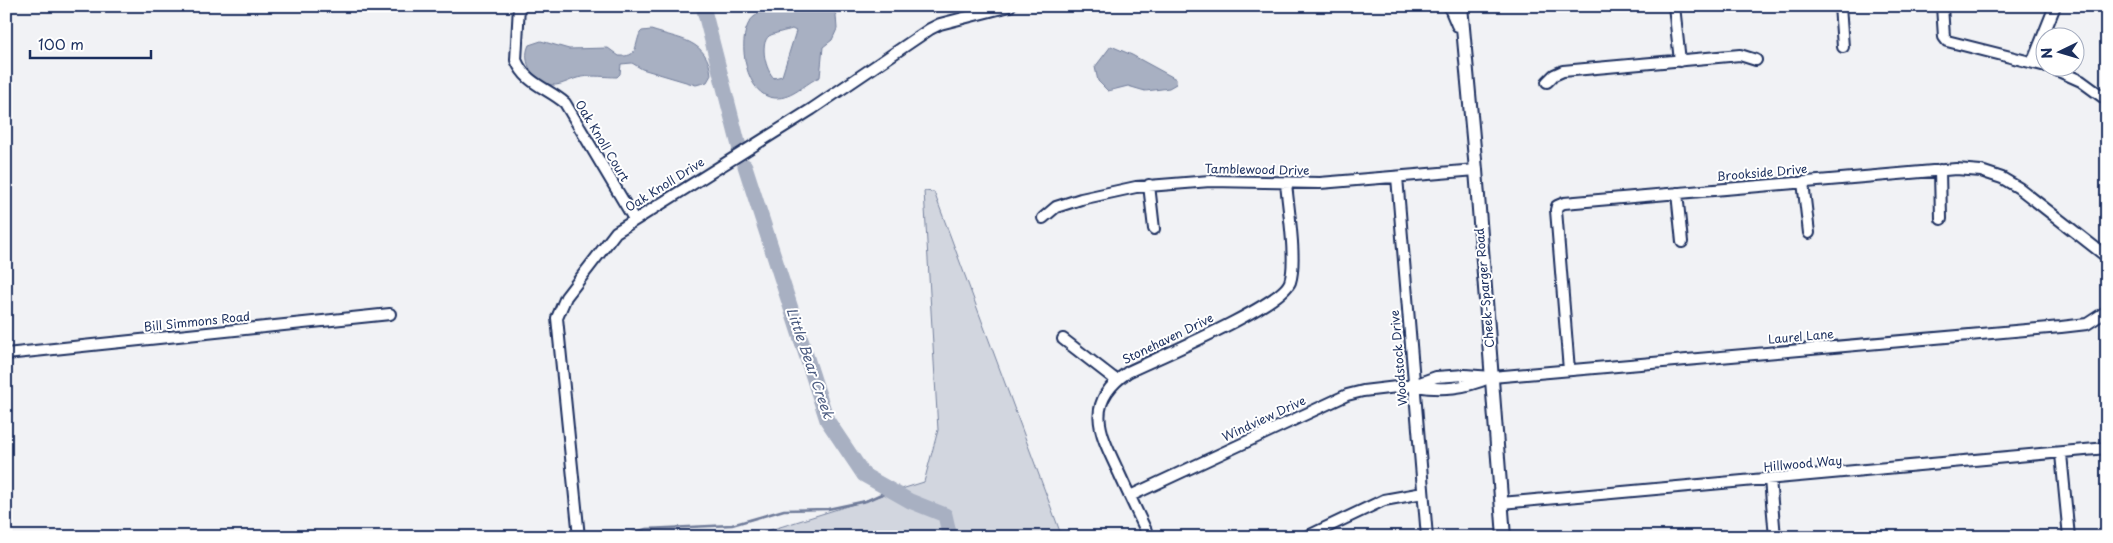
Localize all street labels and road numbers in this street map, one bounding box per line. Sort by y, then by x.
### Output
street label: Oak Knoll Court [571,96,634,185]
street label: Oak Knoll Drive [621,153,708,216]
street label: Tamblewood Drive [1204,159,1310,179]
street label: Brookside Drive [1716,159,1808,185]
street label: Cheek-Sparger Road [1470,227,1498,349]
street label: Bill Simmons Road [143,306,251,336]
street label: Stonehaven Drive [1119,308,1216,368]
street label: Woodstock Drive [1385,309,1411,407]
street label: Laurel Lane [1767,324,1835,348]
street label: Windview Drive [1219,391,1308,445]
street label: Hillwood Way [1763,451,1843,475]

